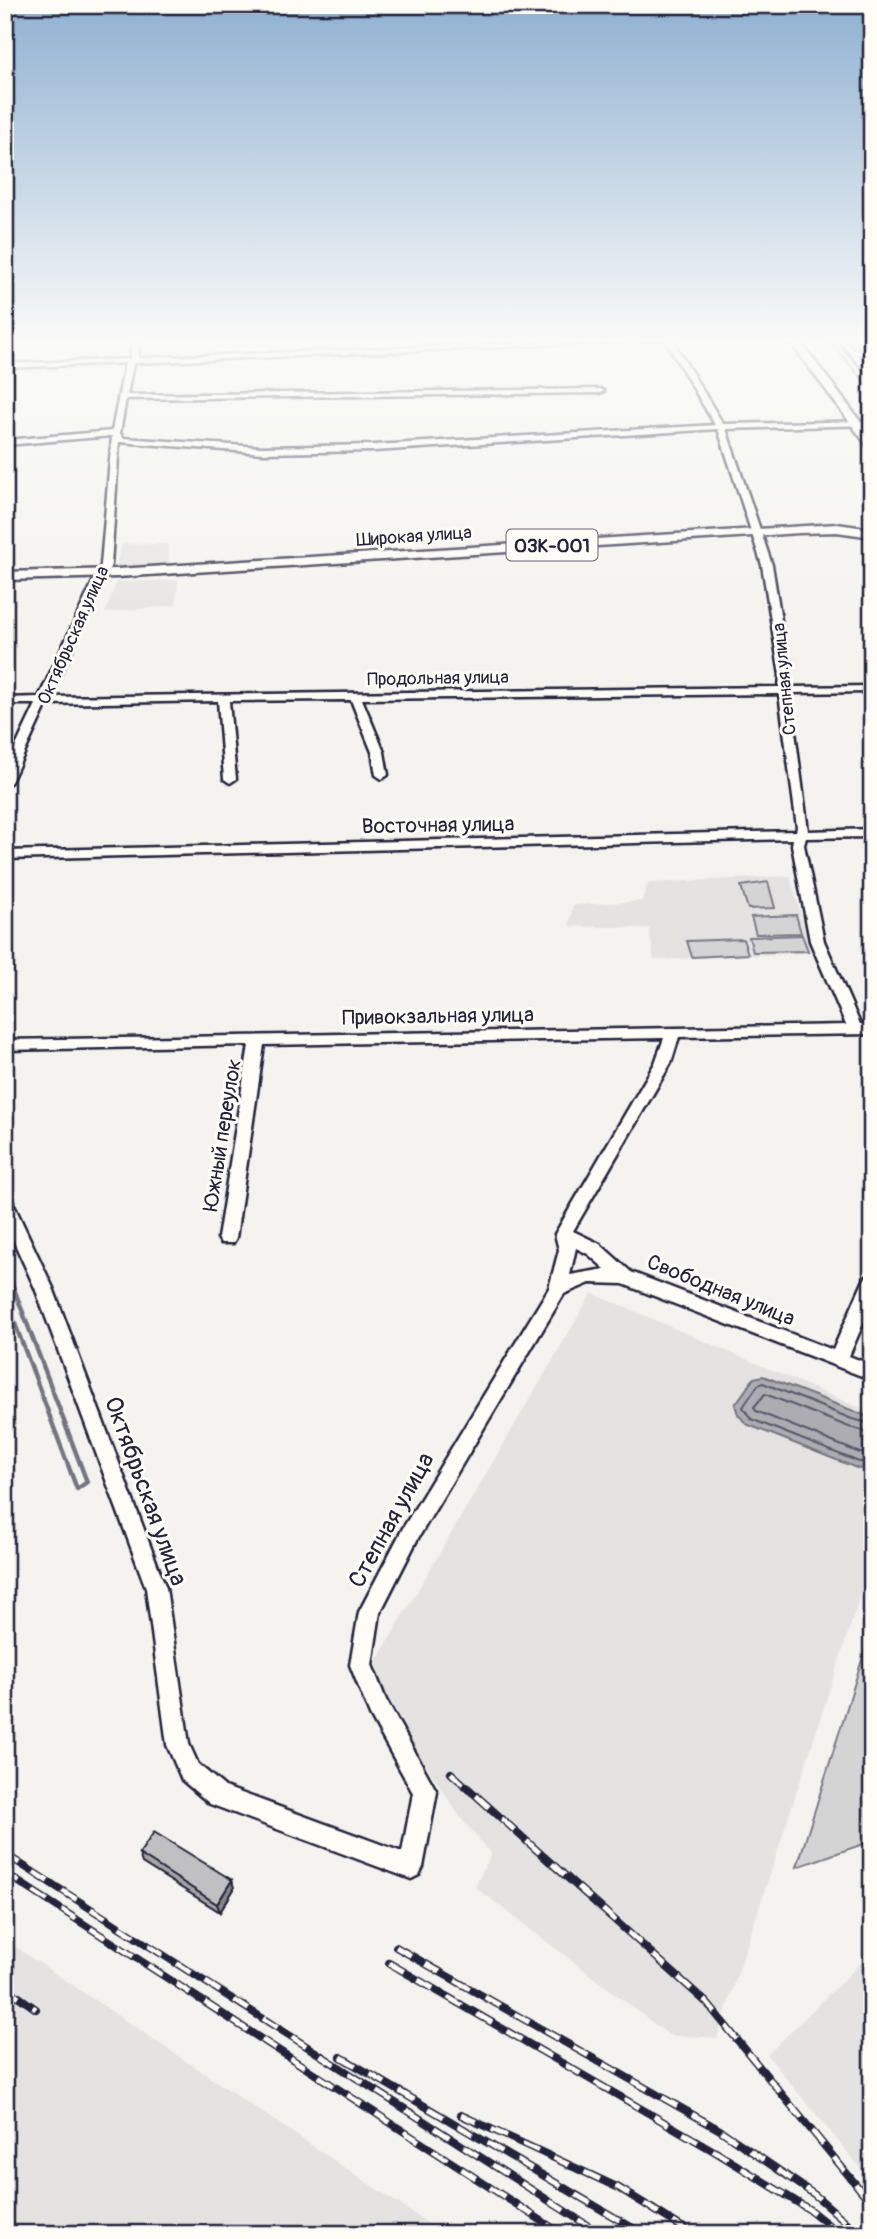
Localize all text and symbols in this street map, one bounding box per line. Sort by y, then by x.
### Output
street label: Широкая улица [355,521,473,552]
road number: 03К-001 [506,530,598,560]
street label: Октябрьская улица [33,562,114,708]
street label: Степная улица [767,622,802,736]
street label: Продольная улица [367,666,509,691]
street label: Восточная улица [361,811,515,840]
street label: Привокзальная улица [342,1001,534,1032]
street label: Южный переулок [197,1057,248,1213]
street label: Свободная улица [643,1248,799,1332]
street label: Октябрьская улица [98,1393,193,1590]
street label: Степная улица [342,1448,441,1593]

